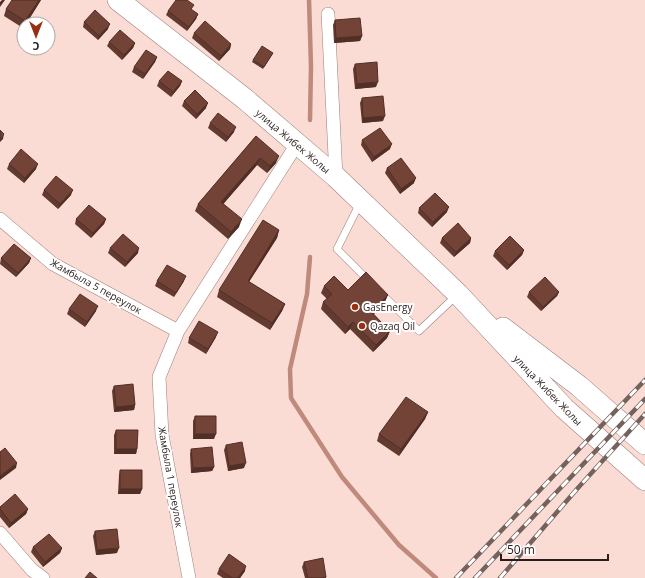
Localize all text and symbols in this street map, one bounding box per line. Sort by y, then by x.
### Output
north arrow [16,16,56,56]
text: С [32,39,40,54]
street label: улица Жибек Жолы [253,106,333,176]
street label: Жамбыла 5 переулок [48,255,145,317]
place label: GasEnergy [363,300,413,314]
marker: GasEnergy [350,302,360,312]
place label: Qazaq Oil [370,319,415,333]
marker: Qazaq Oil [357,321,367,331]
street label: улица Жибек Жолы [511,352,585,428]
street label: Жамбыла 1 переулок [155,425,187,530]
scale bar [501,536,608,562]
text: 50 m [507,541,535,558]

